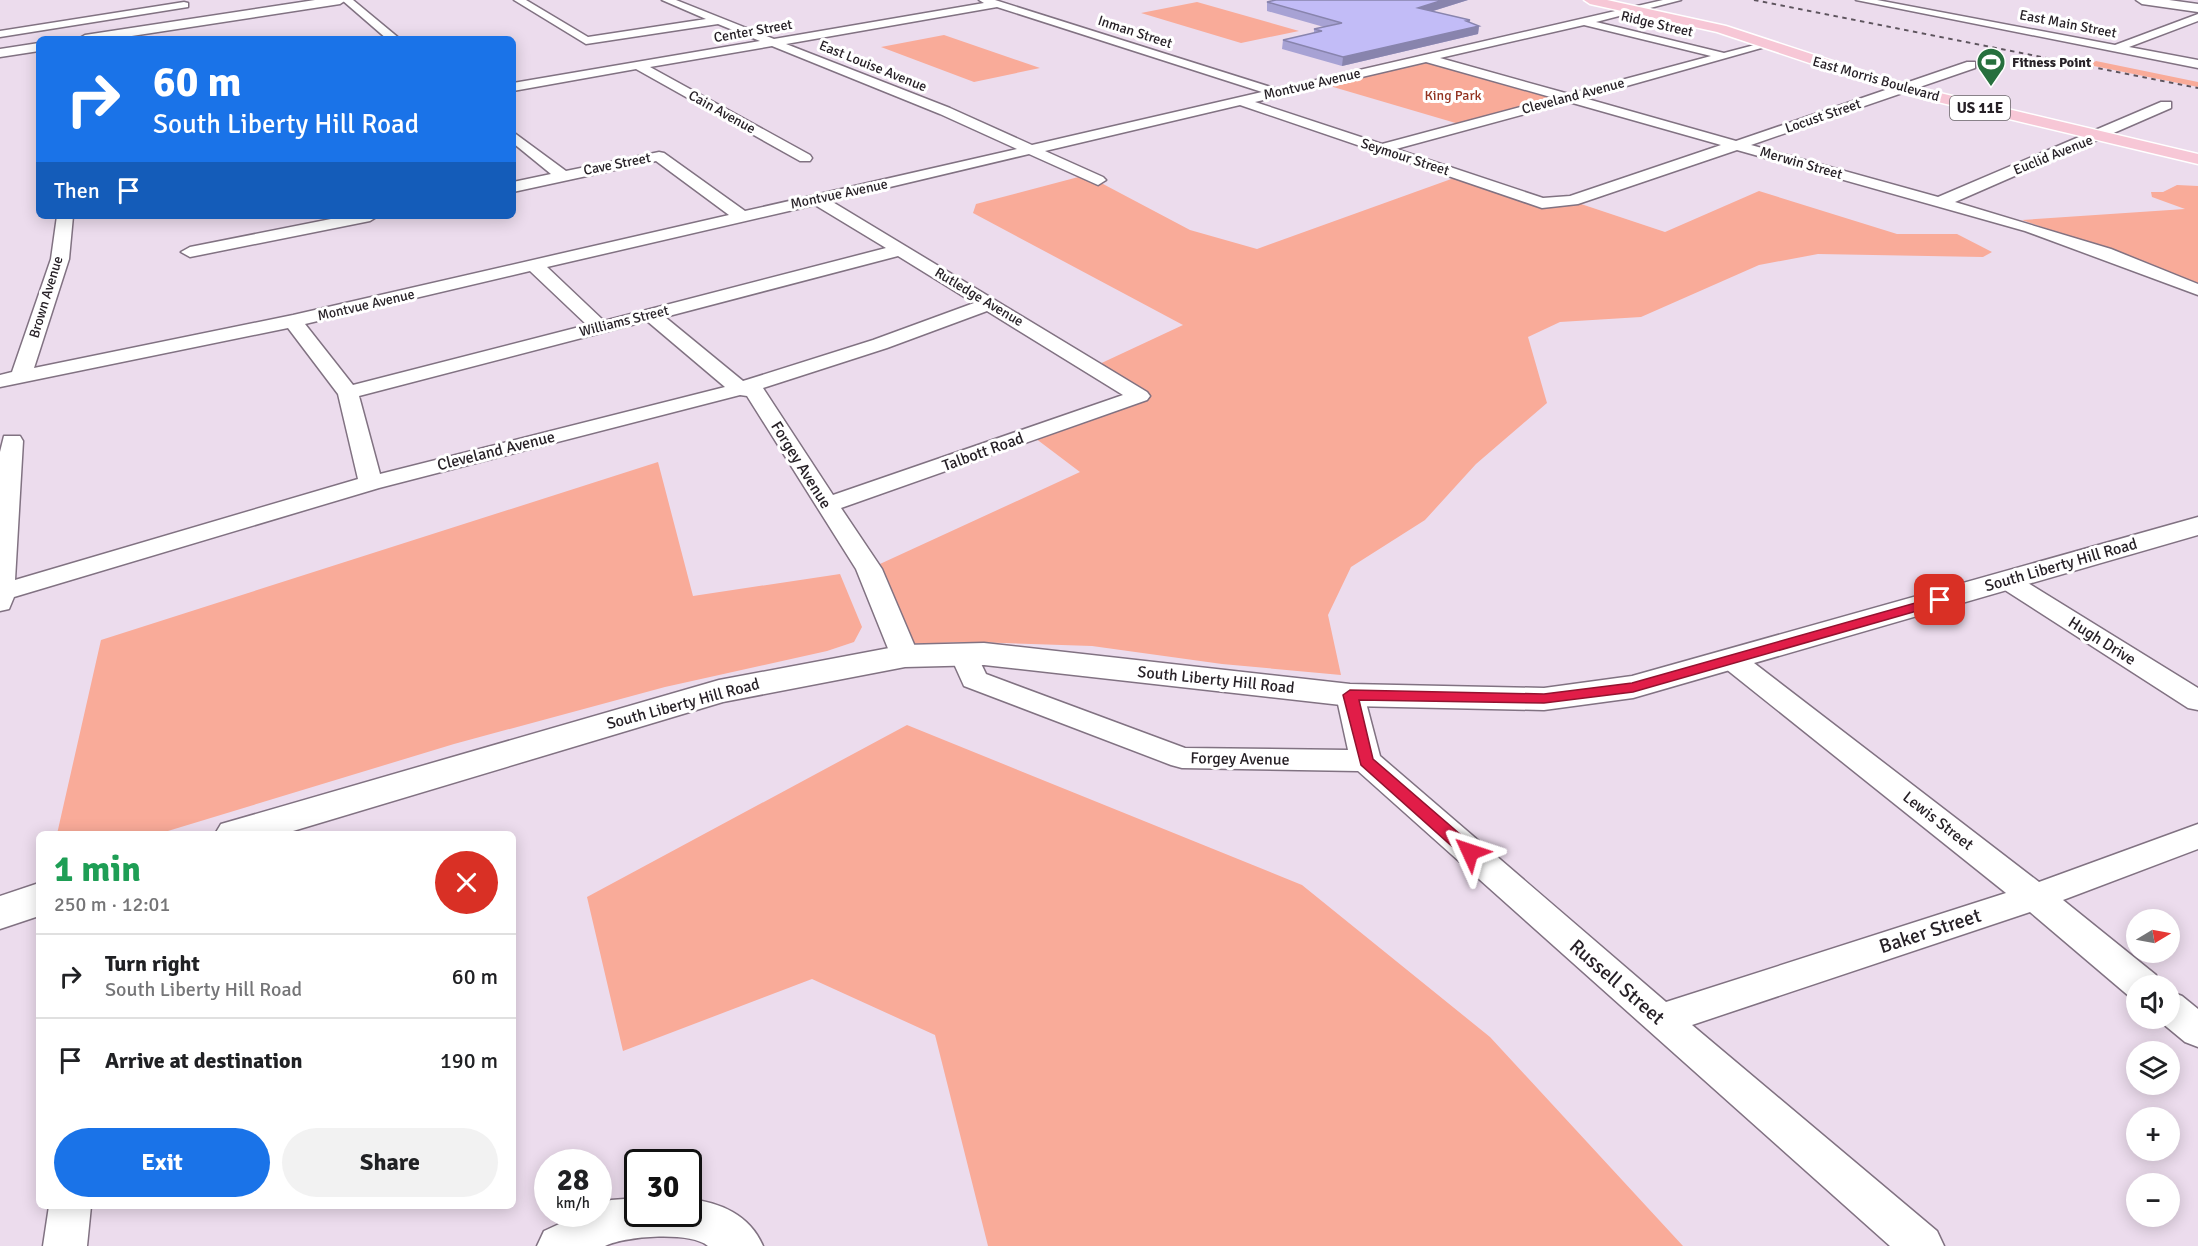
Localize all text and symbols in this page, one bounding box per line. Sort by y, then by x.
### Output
street label: East Main Street [2018,6,2118,42]
street label: Ridge Street [1619,7,1695,41]
street label: Inman Street [1096,12,1174,52]
street label: Center Street [712,16,794,46]
street label: East Louise Avenue [817,37,929,95]
sports icon: Fitness Point [1975,46,2007,88]
street label: East Morris Boulevard [1811,53,1941,105]
place label: Fitness Point [2012,54,2092,71]
text: 60 m [153,57,242,108]
icon: right [54,60,132,138]
street label: Montvue Avenue [1262,65,1362,103]
street label: Cleveland Avenue [1520,74,1626,118]
street label: Cain Avenue [686,87,758,137]
park label: King Park [1424,87,1482,104]
street label: Locust Street [1783,95,1863,137]
road number: US 11E [1950,96,2010,120]
text: South Liberty Hill Road [153,108,419,141]
street label: Euclid Avenue [2011,131,2095,179]
street label: Seymour Street [1359,135,1451,179]
street label: Merwin Street [1758,143,1844,183]
street label: Cave Street [582,149,652,179]
icon: arrive [112,174,145,207]
street label: Montvue Avenue [789,175,889,213]
text: Then [54,177,100,204]
street label: Brown Avenue [25,254,67,340]
street label: Rutledge Avenue [932,264,1026,330]
street label: Montvue Avenue [316,286,416,324]
street label: Williams Street [578,302,671,340]
street label: Forgey Avenue [766,418,836,512]
street label: Cleveland Avenue [435,427,557,475]
street label: Talbott Road [940,428,1026,476]
street label: South Liberty Hill Road [1982,534,2140,596]
pin [1914,574,1965,625]
icon: arrive [1923,583,1956,616]
street label: Hugh Drive [2064,612,2140,670]
street label: South Liberty Hill Road [1137,662,1295,698]
street label: South Liberty Hill Road [604,674,762,734]
street label: Forgey Avenue [1190,748,1290,770]
street label: Lewis Street [1899,787,1978,855]
position arrow [1438,820,1502,884]
text: 1 min [54,847,141,892]
button: close [435,851,498,914]
text: 250 m · 12:01 [54,892,170,917]
street label: Baker Street [1876,903,1984,959]
north arrow [2126,909,2180,963]
map controls [2126,909,2180,1227]
street label: Russell Street [1564,934,1670,1030]
text: Turn right [105,950,200,977]
icon: right [54,960,87,993]
text: 60 m [452,963,498,990]
button: sound [2126,975,2180,1029]
text: South Liberty Hill Road [105,977,302,1002]
button: layers [2126,1041,2180,1095]
icon: arrive [54,1044,87,1077]
text: Arrive at destination [105,1047,302,1074]
text: 190 m [440,1047,498,1074]
button: + [2126,1107,2180,1161]
button: Exit [54,1128,270,1197]
button: Share [282,1128,498,1197]
speed limit sign: 30 [624,1149,702,1227]
text: 28 [557,1162,589,1199]
button: − [2126,1173,2180,1227]
text: km/h [556,1194,590,1212]

